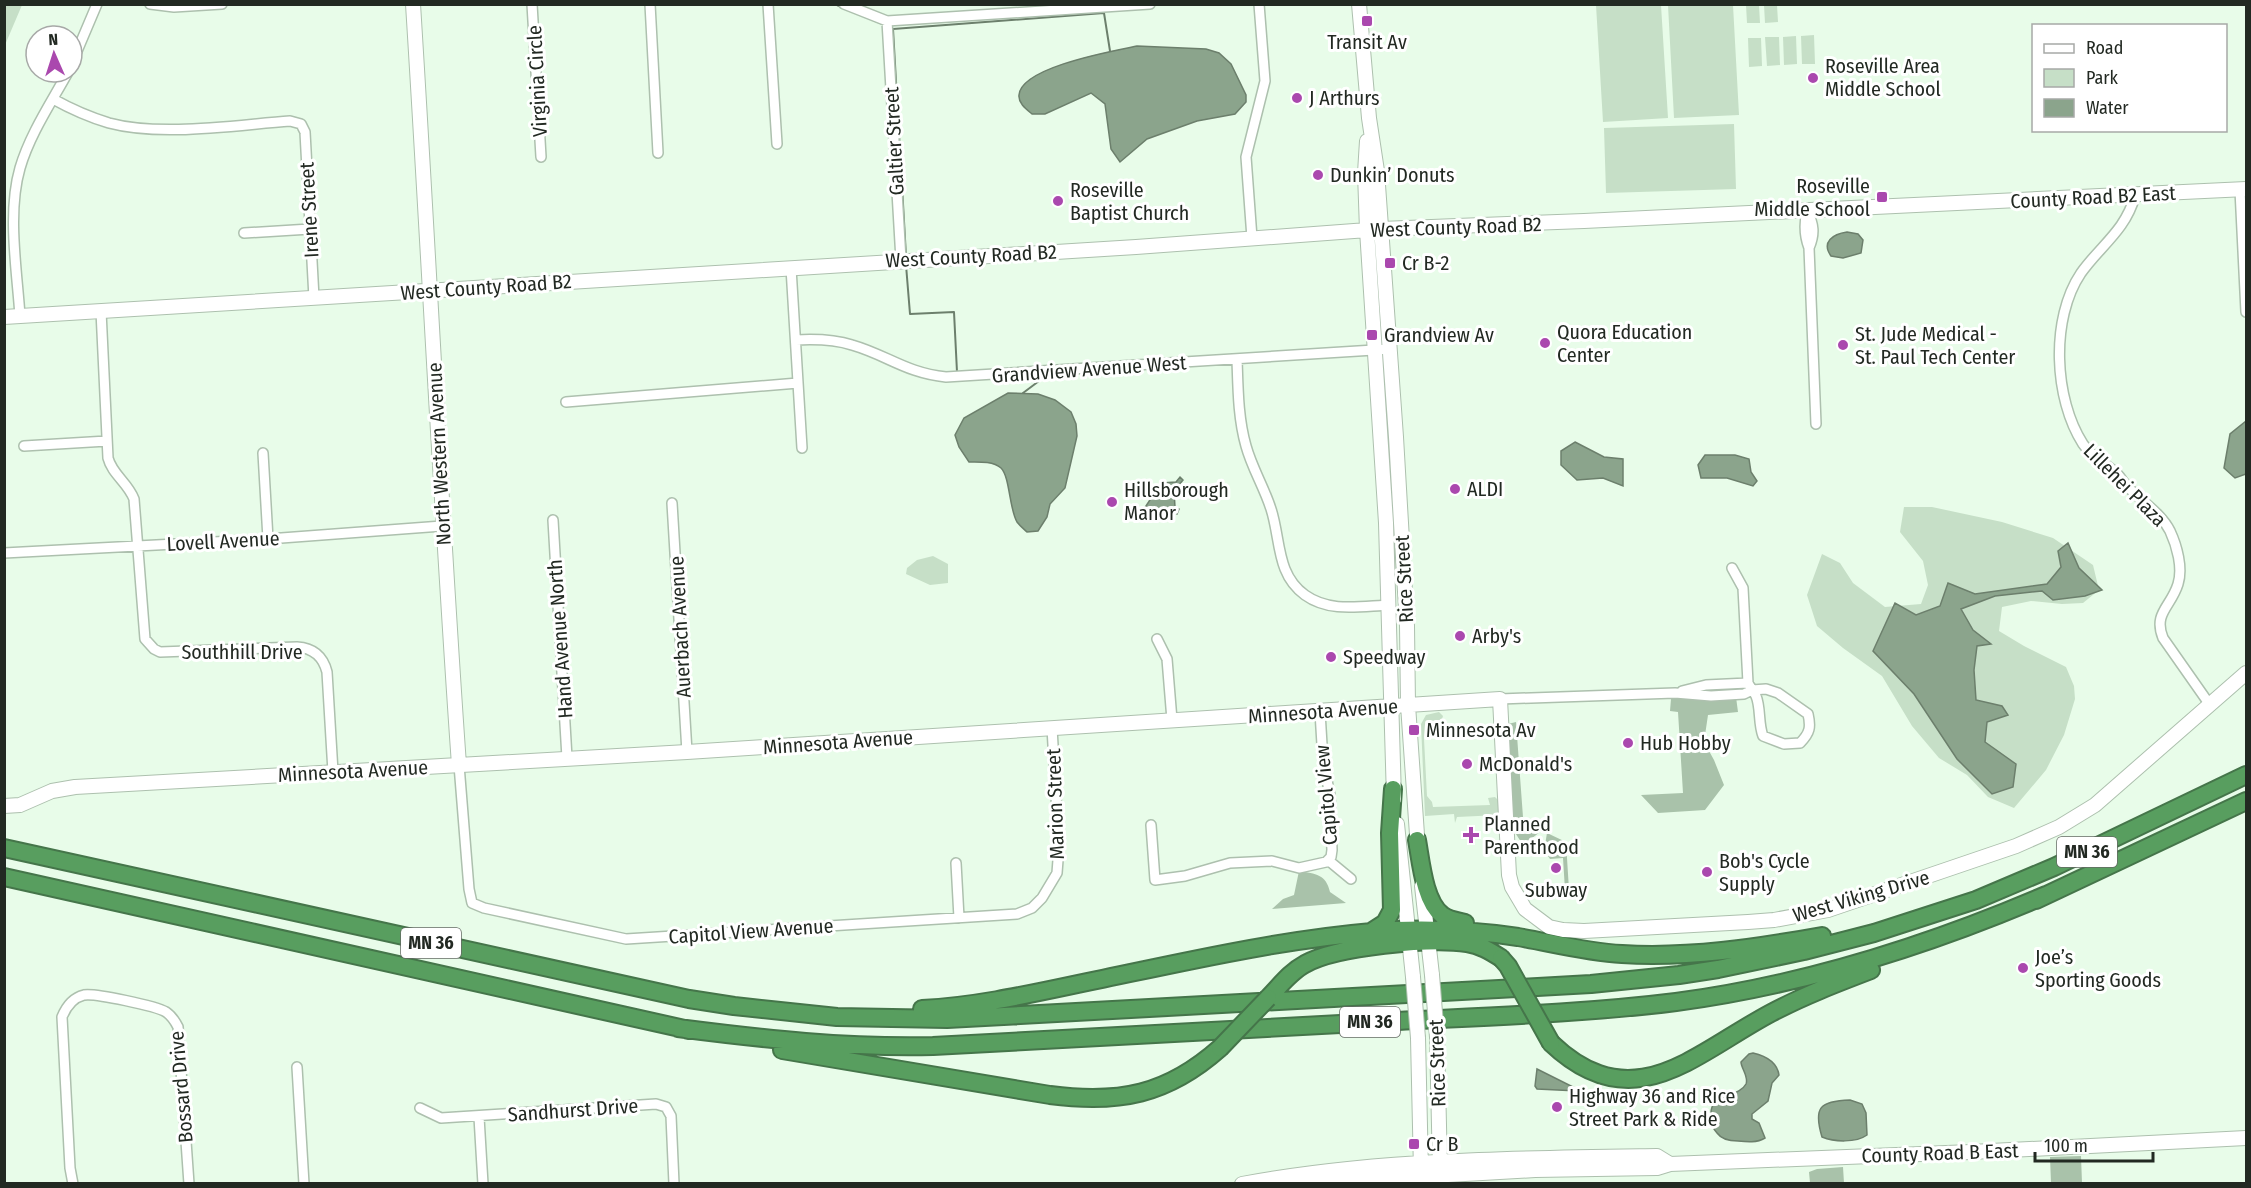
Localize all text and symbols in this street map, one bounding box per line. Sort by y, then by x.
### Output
marker: Transit Av [1360,14,1374,28]
north arrow [24,24,84,84]
legend [2032,24,2227,132]
street label: Virginia Circle [522,25,552,137]
text: N [48,30,59,49]
place label: Transit Av [1327,30,1407,54]
text: Road [2086,37,2123,59]
place label: Roseville Area Middle School [1825,54,1941,101]
text: Park [2086,67,2119,89]
marker: Roseville Area Middle School [1806,71,1820,85]
street label: Galtier Street [879,86,909,196]
place label: J Arthurs [1309,86,1379,110]
marker: J Arthurs [1290,91,1304,105]
text: Water [2086,97,2129,119]
street label: Irene Street [294,161,323,258]
place label: Dunkin’ Donuts [1330,163,1455,187]
marker: Dunkin’ Donuts [1311,168,1325,182]
place label: Roseville Middle School [1754,174,1870,221]
place label: Roseville Baptist Church [1070,178,1189,225]
street label: County Road B2 East [2010,181,2177,213]
marker: Roseville Middle School [1875,190,1889,204]
marker: Roseville Baptist Church [1051,194,1065,208]
street label: West County Road B2 [1370,212,1542,242]
street label: West County Road B2 [885,240,1057,272]
place label: Cr B-2 [1402,251,1450,275]
marker: Cr B-2 [1383,256,1397,270]
street label: West County Road B2 [400,269,573,305]
place label: Quora Education Center [1557,320,1692,367]
place label: St. Jude Medical - St. Paul Tech Center [1855,322,2015,369]
place label: Grandview Av [1384,323,1494,347]
marker: Grandview Av [1365,328,1379,342]
marker: Quora Education Center [1538,336,1552,350]
marker: St. Jude Medical - St. Paul Tech Center [1836,338,1850,352]
street label: Grandview Avenue West [991,350,1188,388]
street label: North Western Avenue [422,362,456,546]
street label: Lillehei Plaza [2079,439,2171,531]
place label: ALDI [1467,477,1503,501]
place label: Hillsborough Manor [1124,478,1229,525]
marker: ALDI [1448,482,1462,496]
marker: Hillsborough Manor [1105,495,1119,509]
street label: Lovell Avenue [166,526,280,556]
street label: Rice Street [1390,534,1418,624]
street label: Auerbach Avenue [664,555,696,699]
street label: Hand Avenue North [542,559,578,719]
place label: Arby's [1472,624,1521,648]
marker: Arby's [1453,629,1467,643]
street label: Southhill Drive [181,640,303,664]
place label: Speedway [1343,645,1425,669]
marker: Speedway [1324,650,1338,664]
street label: Minnesota Avenue [1247,694,1399,728]
place label: Minnesota Av [1426,718,1536,742]
marker: Minnesota Av [1407,723,1421,737]
street label: Minnesota Avenue [762,725,914,759]
place label: Hub Hobby [1640,731,1731,755]
marker: Hub Hobby [1621,736,1635,750]
street label: Capitol View [1310,744,1342,846]
street label: Marion Street [1041,748,1069,860]
place label: McDonald's [1479,752,1572,776]
street label: Minnesota Avenue [277,755,429,787]
marker: McDonald's [1460,757,1474,771]
place label: Planned Parenthood [1484,812,1579,859]
marker: Planned Parenthood [1462,826,1480,844]
road number: MN 36 [2057,837,2117,867]
place label: Bob's Cycle Supply [1719,849,1810,896]
marker: Subway [1549,861,1563,875]
marker: Bob's Cycle Supply [1700,865,1714,879]
street label: West Viking Drive [1790,865,1932,927]
place label: Subway [1525,878,1587,902]
street label: Capitol View Avenue [668,913,834,949]
road number: MN 36 [401,928,461,958]
place label: Joe’s Sporting Goods [2035,945,2161,992]
marker: Joe’s Sporting Goods [2016,961,2030,975]
road number: MN 36 [1340,1007,1400,1037]
street label: Rice Street [1423,1018,1451,1107]
street label: Bossard Drive [164,1030,198,1144]
place label: Highway 36 and Rice Street Park & Ride [1569,1084,1735,1131]
street label: Sandhurst Drive [507,1093,639,1127]
marker: Highway 36 and Rice Street Park & Ride [1550,1100,1564,1114]
scale bar [2035,1125,2154,1163]
place label: Cr B [1426,1132,1459,1156]
text: 100 m [2044,1135,2088,1157]
marker: Cr B [1407,1137,1421,1151]
street label: County Road B East [1861,1138,2019,1168]

